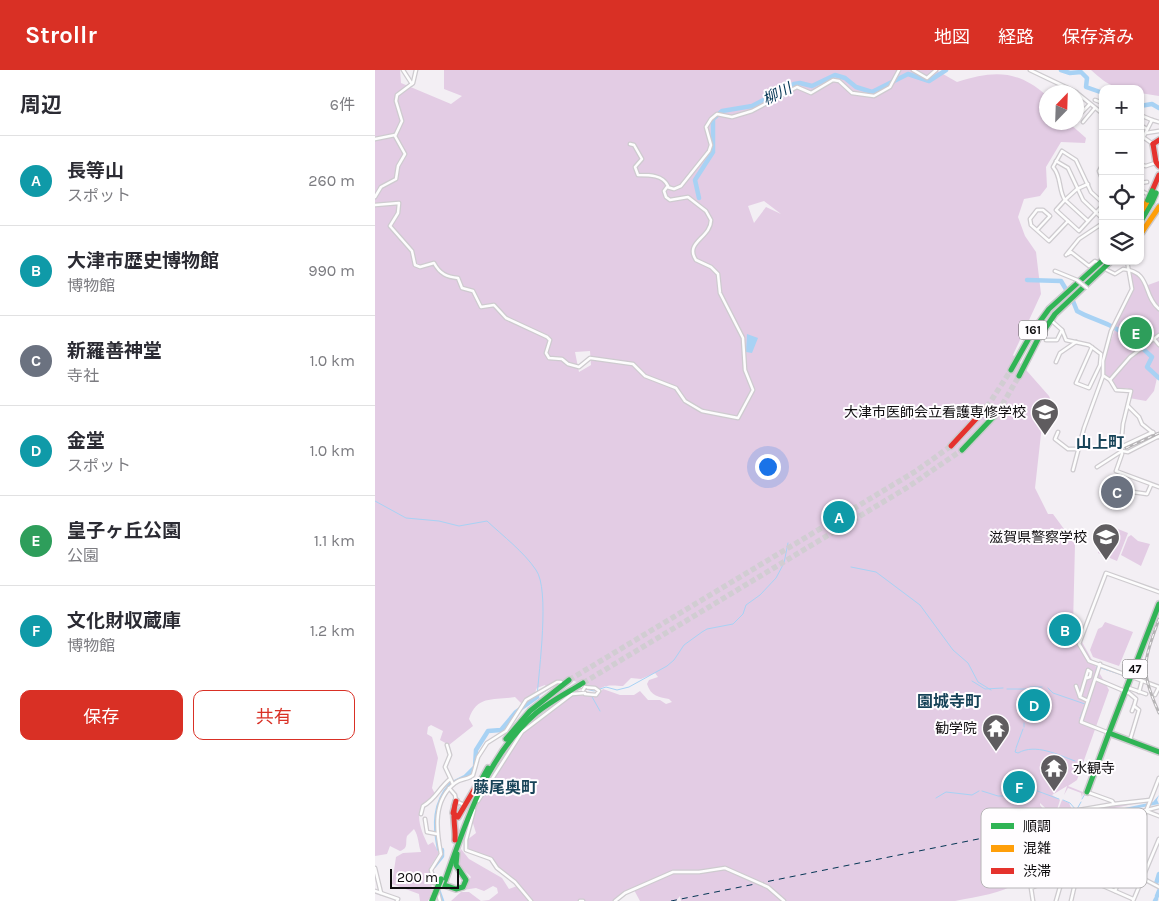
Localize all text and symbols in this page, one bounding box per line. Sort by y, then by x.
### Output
text: Strollr [25,21,97,49]
text: 地図 [934,26,970,48]
text: 経路 [998,26,1034,48]
text: 保存済み [1062,26,1134,48]
water label: 柳川 [760,78,796,109]
north arrow [1039,85,1084,130]
map controls [1099,85,1144,265]
button: + [1099,85,1144,130]
text: 周辺 [20,93,62,117]
text: 6件 [330,95,355,114]
button: − [1099,130,1144,175]
text: 長等山 [67,160,124,182]
text: A [31,171,41,190]
text: 260 m [308,171,355,190]
button: locate [1099,175,1144,220]
text: スポット [67,186,131,205]
button: layers [1099,220,1144,265]
text: 大津市歴史博物館 [67,250,219,272]
text: B [31,261,41,280]
text: 990 m [308,261,355,280]
text: 博物館 [67,276,115,295]
pin: E [1120,314,1152,352]
road number: 161 [1019,320,1047,340]
text: 新羅善神堂 [67,340,162,362]
text: C [31,351,41,370]
text: 1.0 km [310,351,355,370]
text: 寺社 [67,366,99,385]
school or university icon: 大津市医師会立看護専修学校 [1030,397,1060,436]
place label: 大津市医師会立看護専修学校 [844,404,1026,421]
text: 金堂 [67,430,105,452]
district label: 山上町 [1076,433,1124,452]
text: D [31,441,41,460]
text: 1.0 km [310,441,355,460]
your location [755,454,781,480]
text: スポット [67,456,131,475]
pin: C [1101,473,1133,511]
pin: A [823,498,855,536]
text: 皇子ヶ丘公園 [67,520,181,542]
school or university icon: 滋賀県警察学校 [1091,522,1121,561]
place label: 滋賀県警察学校 [989,529,1087,546]
text: E [31,531,41,550]
text: 1.1 km [314,531,355,550]
text: 公園 [67,546,99,565]
text: 文化財収蔵庫 [67,610,181,632]
pin: B [1049,611,1081,649]
text: F [32,621,40,640]
text: 1.2 km [310,621,355,640]
text: 博物館 [67,636,115,655]
road number: 47 [1123,660,1147,678]
pin: D [1018,686,1050,724]
button: 保存 [20,690,183,740]
button: 共有 [193,690,355,740]
district label: 園城寺町 [917,692,981,711]
temple icon: 勧学院 [981,713,1011,752]
place label: 勧学院 [935,720,977,737]
temple icon: 水観寺 [1039,753,1069,792]
place label: 水観寺 [1073,760,1115,777]
pin: F [1003,768,1035,806]
district label: 藤尾奥町 [473,778,537,797]
legend [981,808,1147,888]
text: 順調 [1023,818,1051,835]
text: 混雑 [1023,840,1051,857]
text: 渋滞 [1023,863,1051,880]
scale bar [390,866,459,889]
text: 200 m [397,869,438,886]

